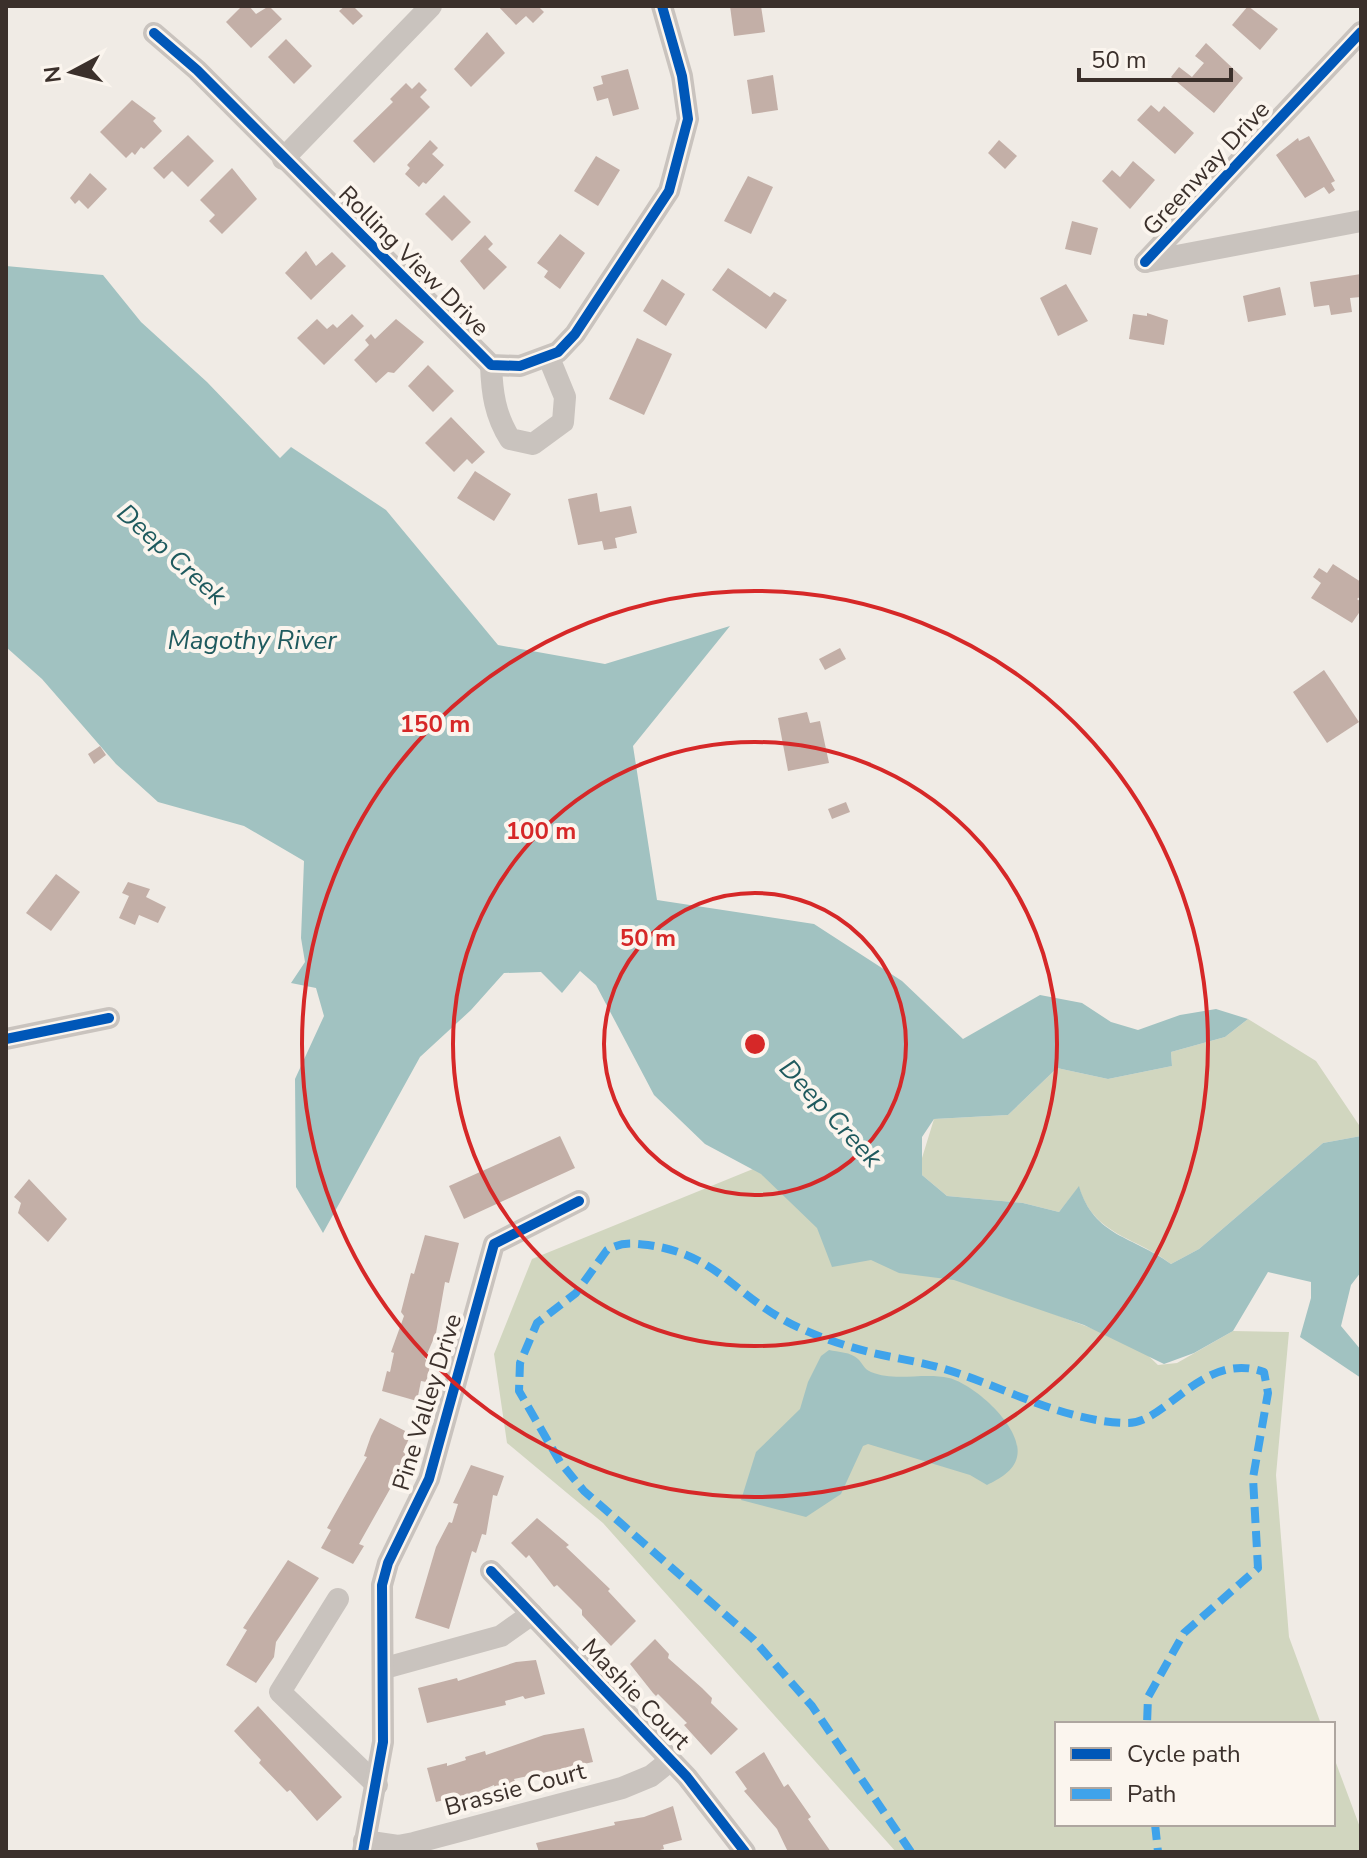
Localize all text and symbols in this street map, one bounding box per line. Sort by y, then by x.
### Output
north arrow [32,32,112,112]
scale bar [1079,32,1231,82]
text: 50 m [1091,44,1147,76]
text: N [37,64,69,84]
street label: Greenway Drive [1135,94,1277,242]
street label: Rolling View Drive [332,179,496,343]
water label: Deep Creek [109,496,235,614]
water label: Magothy River [167,623,337,658]
text: 150 m [400,708,470,740]
text: 100 m [506,815,576,847]
text: 50 m [620,922,676,954]
centre of rings [741,1030,769,1058]
water label: Deep Creek [771,1052,891,1176]
street label: Pine Valley Drive [385,1310,469,1494]
street label: Mashie Court [575,1632,697,1757]
legend [1055,1722,1335,1826]
text: Cycle path [1127,1738,1241,1770]
street label: Brassie Court [441,1755,590,1823]
text: Path [1127,1778,1176,1810]

